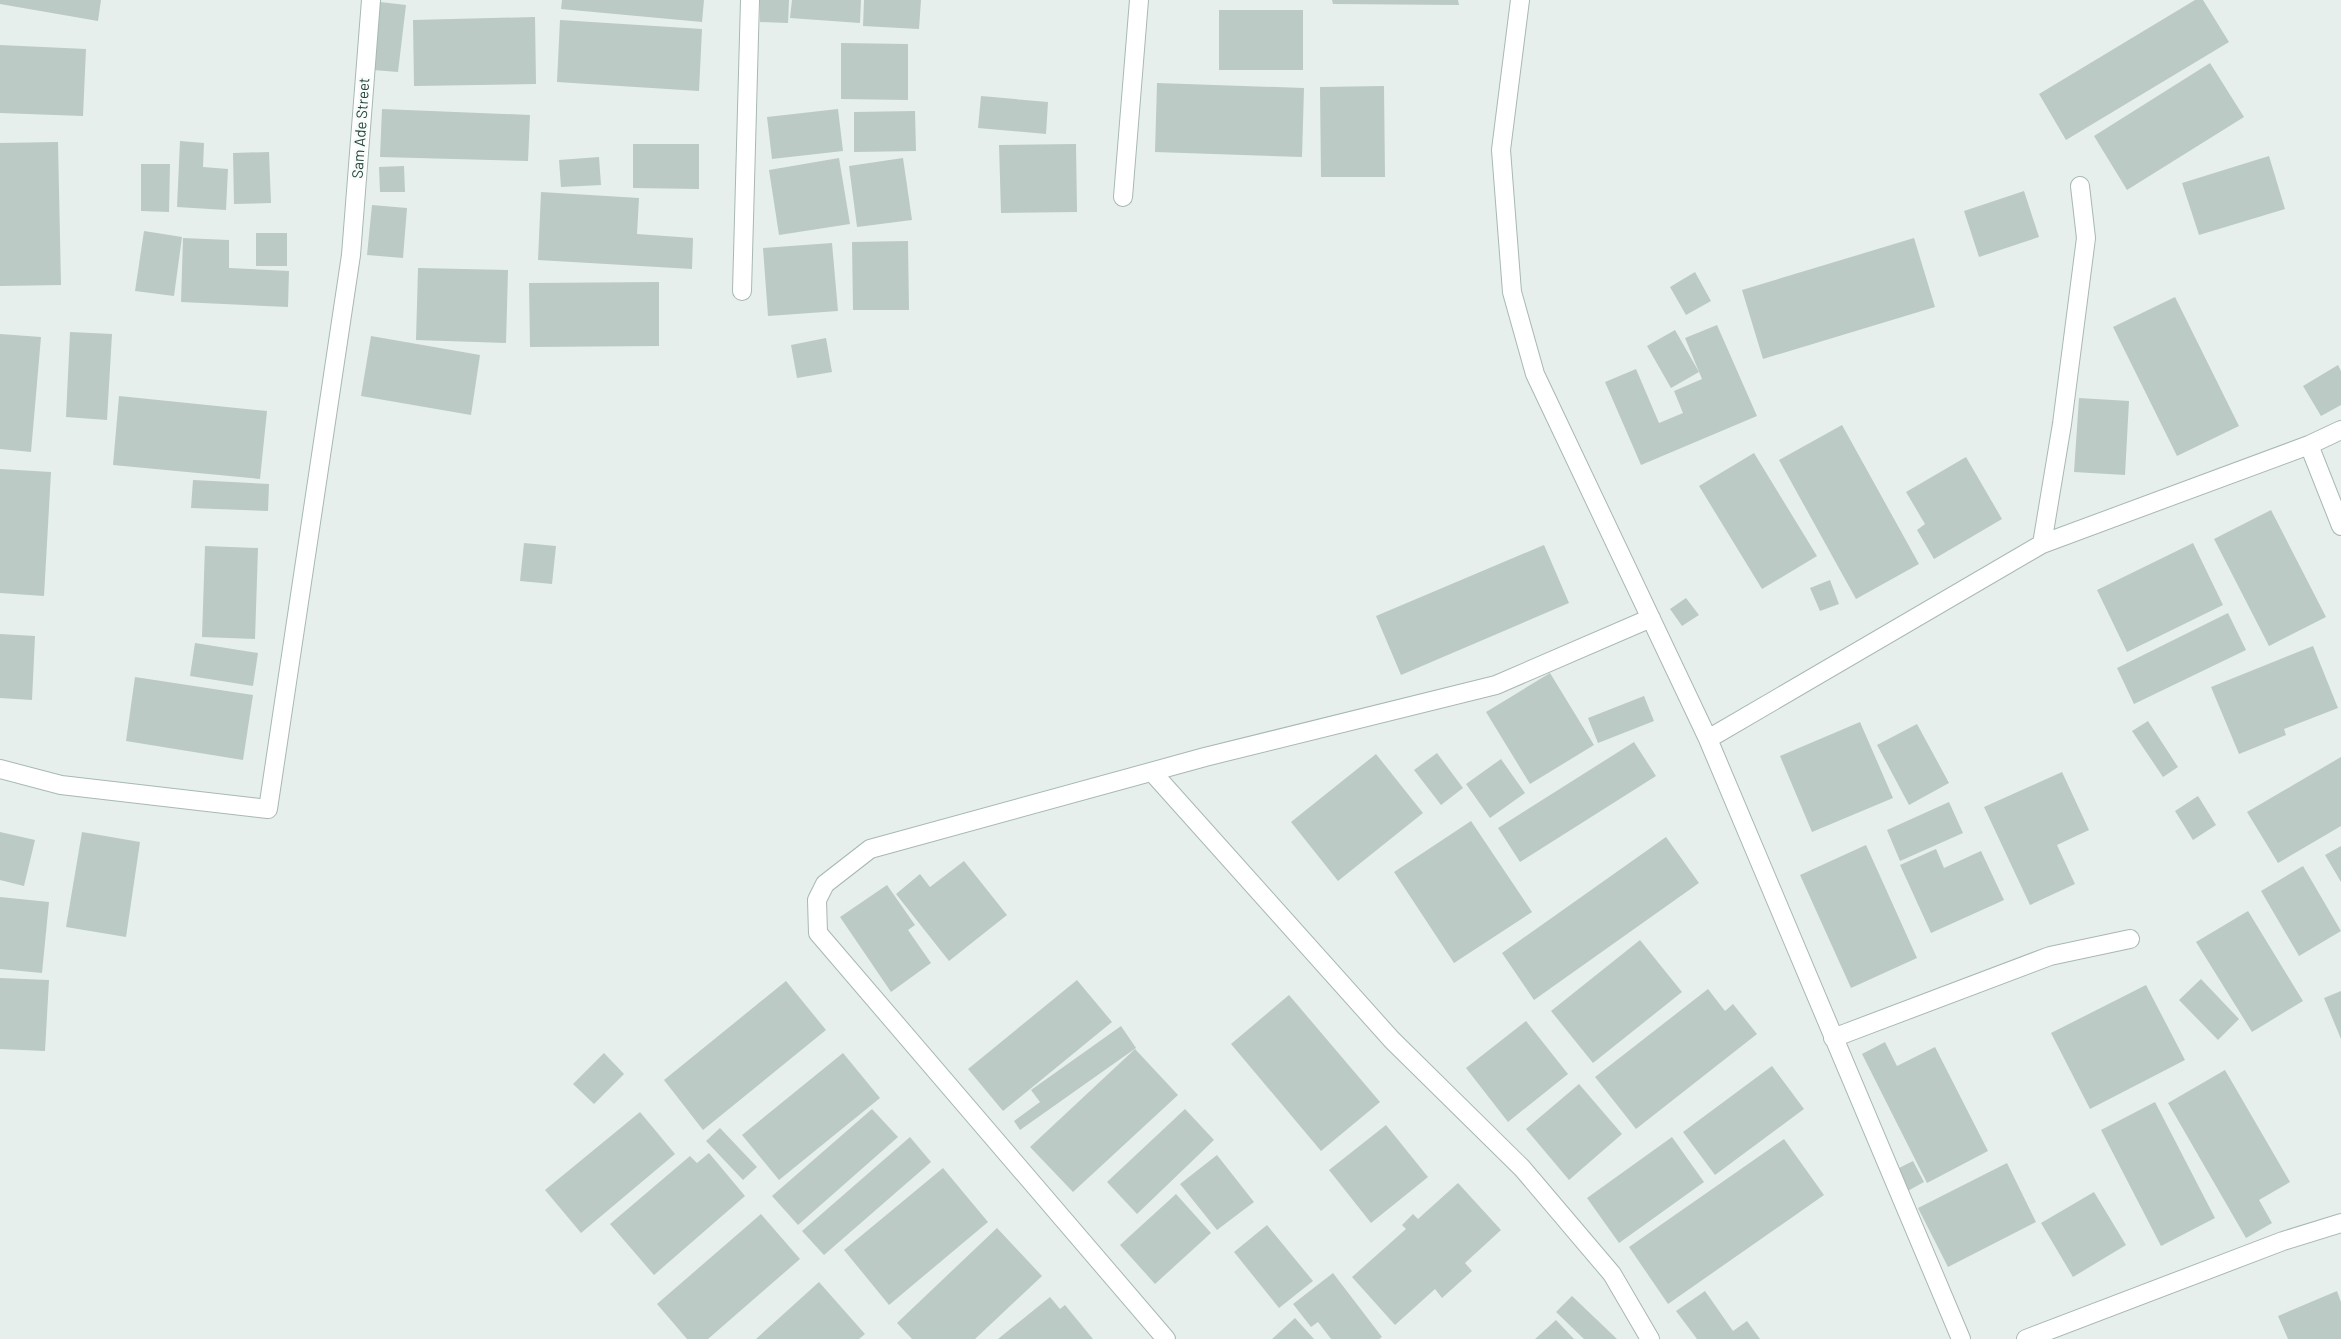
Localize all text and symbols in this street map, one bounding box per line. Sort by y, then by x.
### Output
street label: Sam Ade Street [348,77,372,179]

